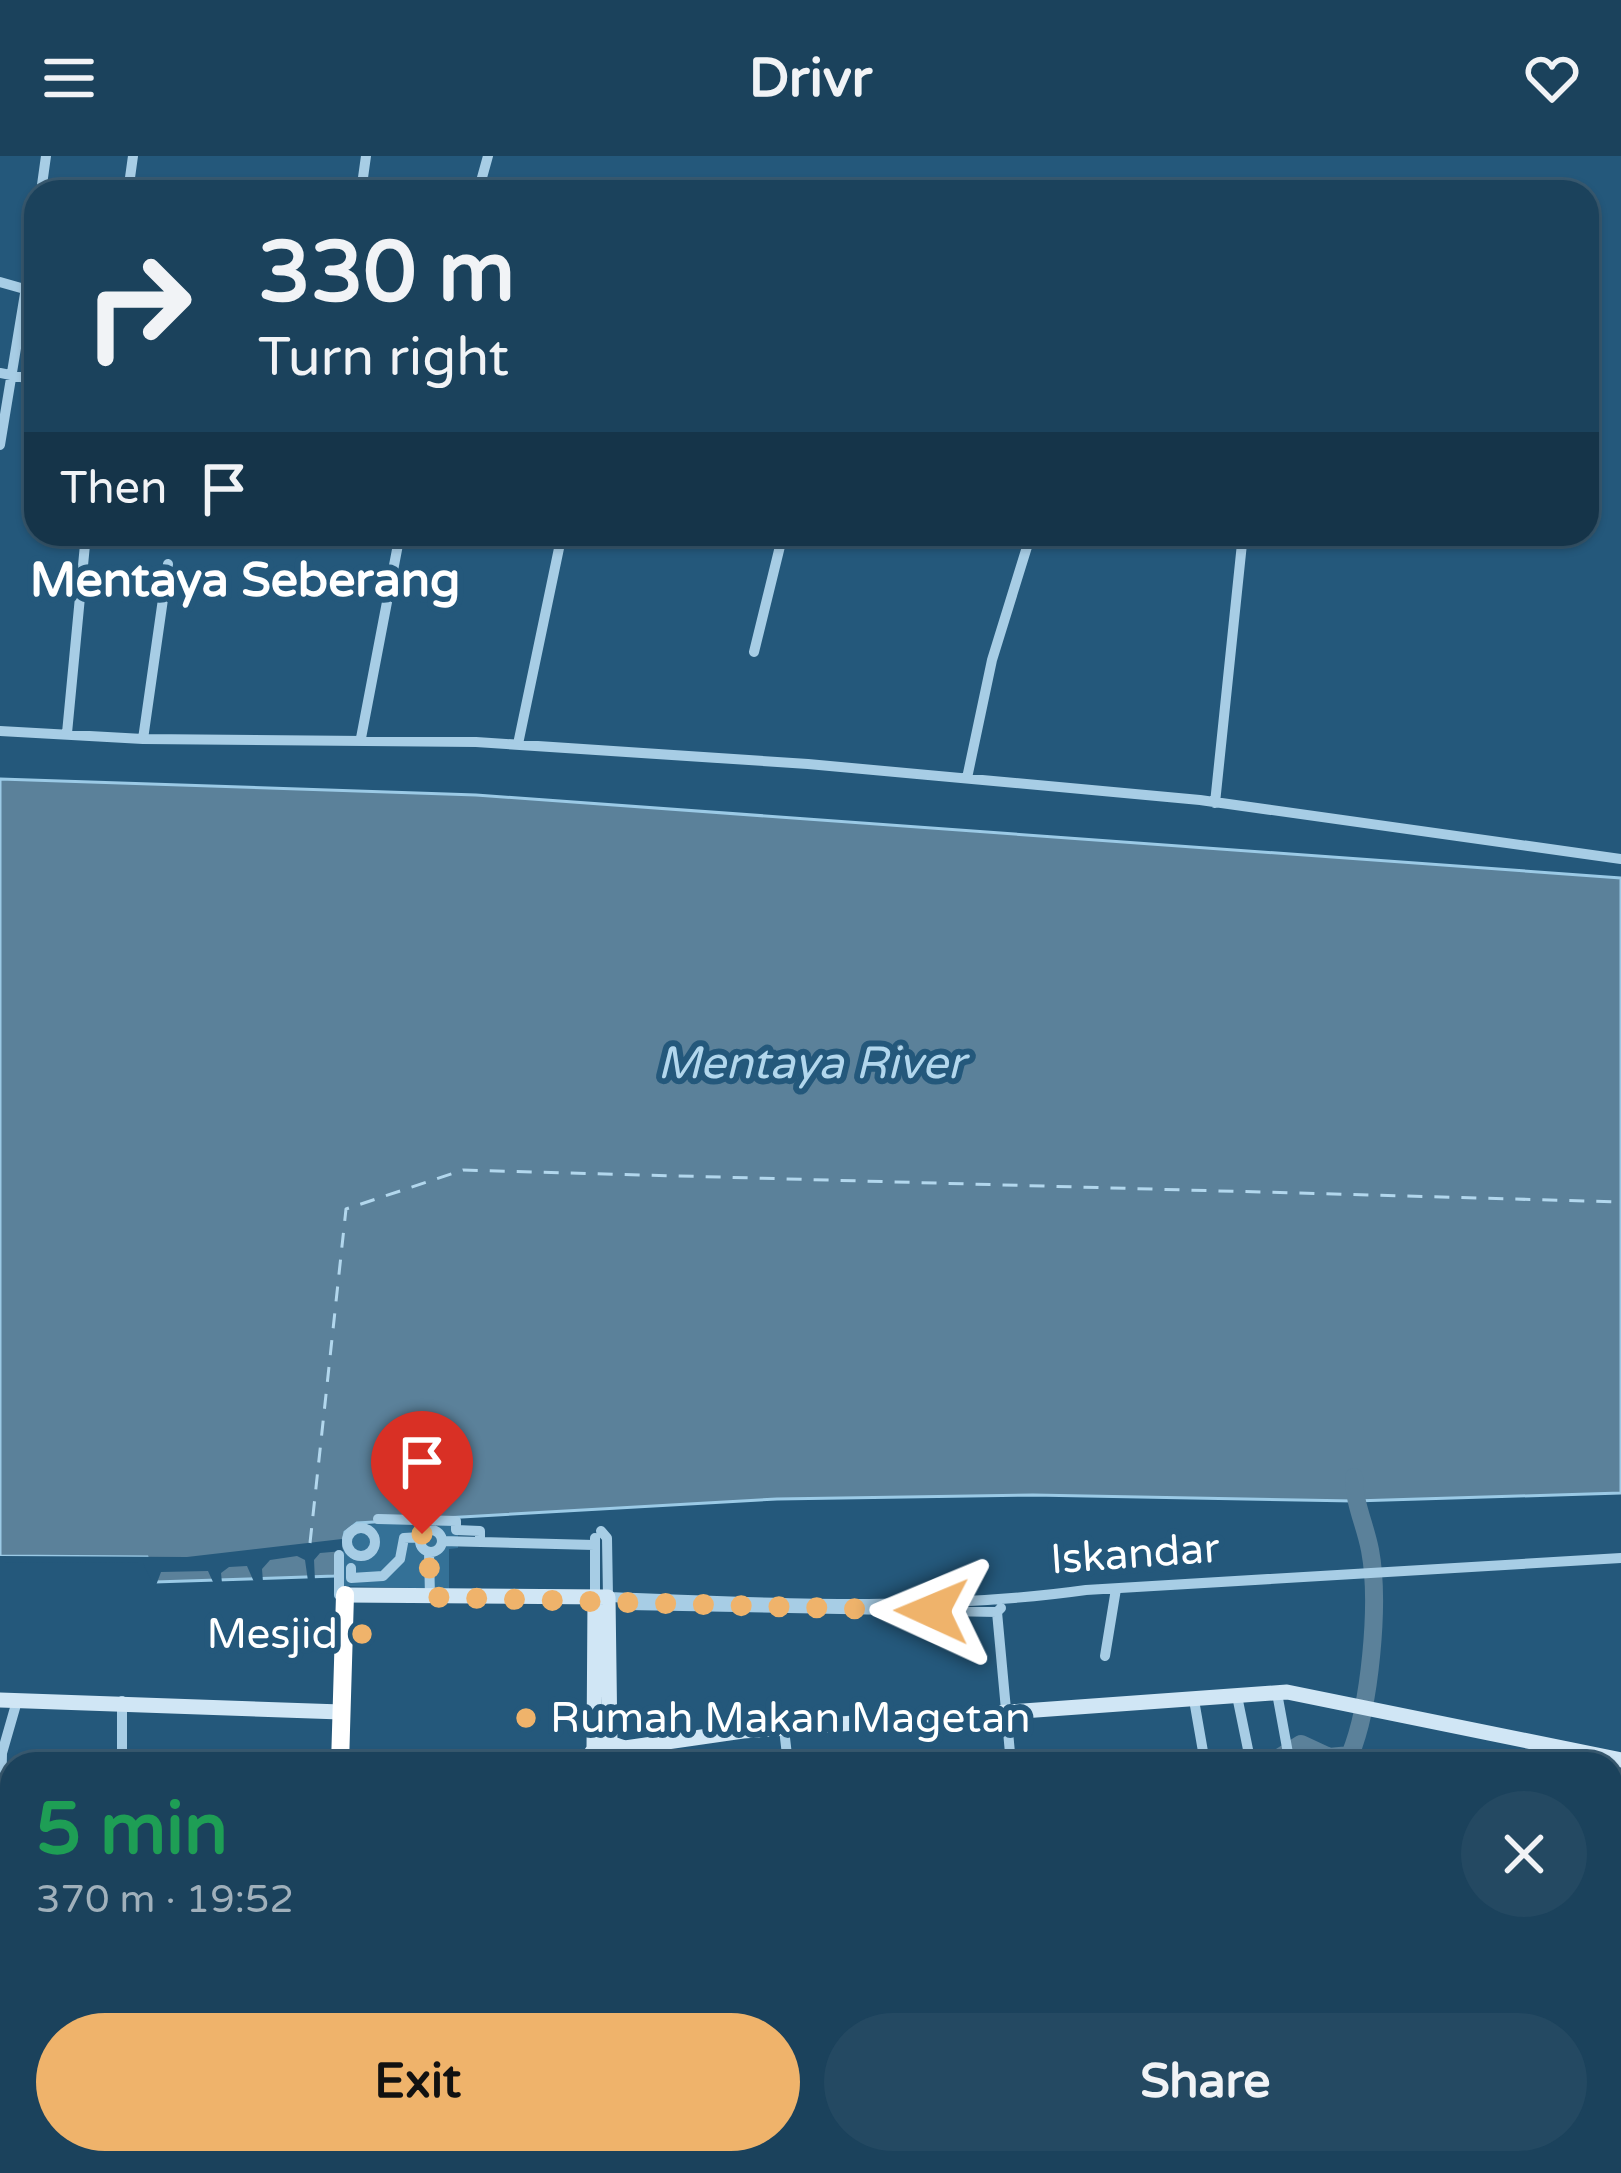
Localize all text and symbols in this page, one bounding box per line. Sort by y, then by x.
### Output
icon: menu [36,45,102,111]
icon: heart [1519,45,1585,111]
text: Drivr [749,46,872,111]
text: 330 m [258,223,515,324]
icon: right [60,228,216,384]
text: Turn right [258,325,509,390]
icon: arrive [191,456,257,522]
text: Then [60,462,167,516]
district label: Mentaya Seberang [30,552,460,610]
water label: Mentaya River [657,1037,971,1091]
pin [371,1411,473,1534]
icon: arrive [389,1429,455,1495]
street label: Iskandar [1049,1523,1221,1585]
position arrow [869,1548,995,1674]
place label: Mesjid [206,1609,338,1660]
marker: Mesjid [349,1621,375,1647]
place label: Rumah Makan Magetan [550,1693,1031,1744]
marker: Rumah Makan Magetan [513,1705,539,1731]
text: 5 min [36,1787,228,1874]
button: close [1461,1791,1587,1917]
text: 370 m · 19:52 [36,1876,294,1923]
button: Exit [36,2013,800,2151]
button: Share [824,2013,1587,2151]

